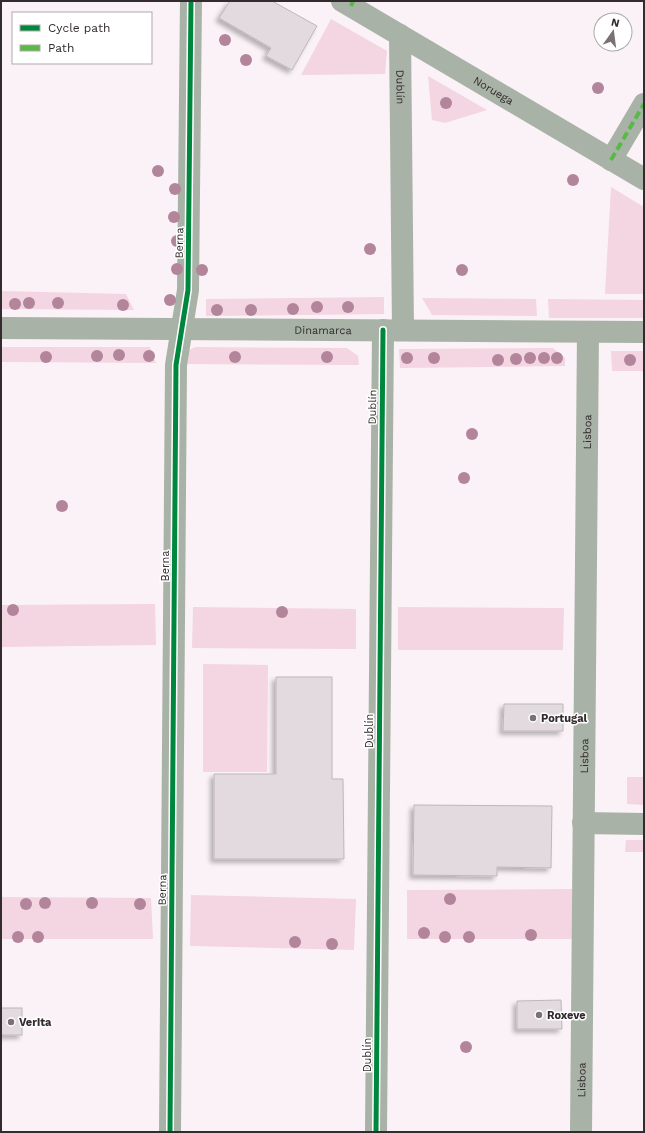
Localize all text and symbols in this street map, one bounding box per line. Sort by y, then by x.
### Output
legend [12,12,152,64]
north arrow [593,12,633,52]
text: N [610,15,621,30]
text: Cycle path [48,21,110,35]
text: Path [48,41,74,55]
street label: Dublín [393,70,407,104]
street label: Noruega [471,74,516,108]
street label: Berna [173,227,186,259]
street label: Dinamarca [294,324,352,337]
street label: Dublín [366,390,379,424]
street label: Lisboa [581,414,594,450]
street label: Berna [159,550,172,582]
place label: Portugal [541,712,588,725]
marker: Portugal [528,713,538,723]
street label: Dublín [363,714,376,748]
street label: Lisboa [578,738,591,774]
street label: Berna [156,874,169,906]
place label: Roxeve [547,1009,586,1022]
marker: Roxeve [534,1010,544,1020]
place label: Verita [19,1016,52,1029]
marker: Verita [6,1017,16,1027]
street label: Dublín [361,1038,374,1072]
street label: Lisboa [575,1062,589,1098]

